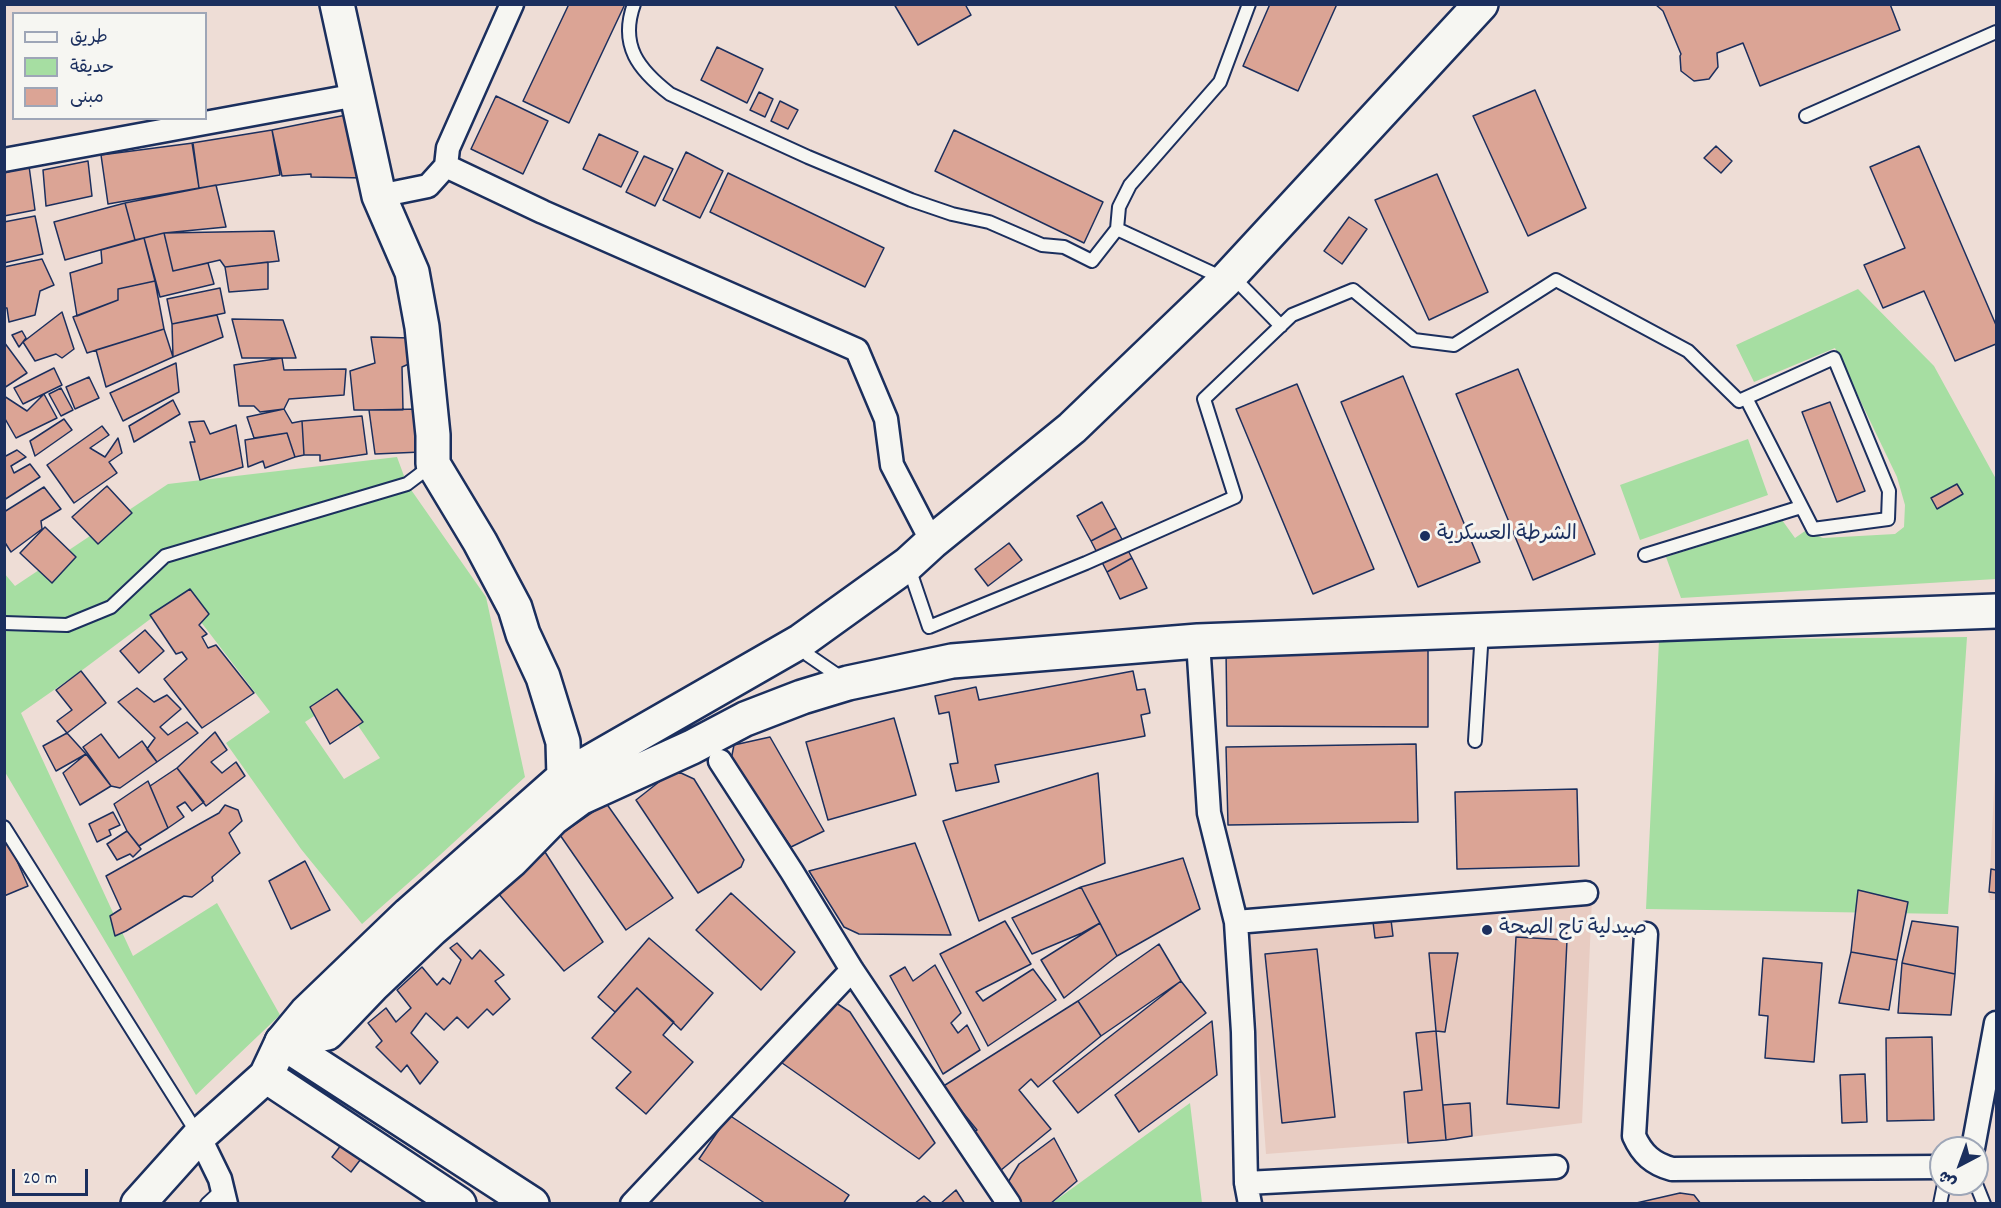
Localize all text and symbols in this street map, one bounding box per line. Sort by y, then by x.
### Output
legend [12,12,207,120]
text: طريق [70,26,108,51]
text: حديقة [70,56,114,81]
text: مبنى [70,86,104,111]
place label: الشرطة العسكرية [1437,523,1577,549]
marker: الشرطة العسكرية [1418,529,1432,543]
place label: صيدلية تاج الصحة [1499,917,1647,943]
marker: صيدلية تاج الصحة [1480,923,1494,937]
north arrow [1929,1136,1989,1196]
scale bar [15,1157,92,1195]
text: ش [1934,1164,1962,1193]
text: 20 m [23,1167,57,1192]

